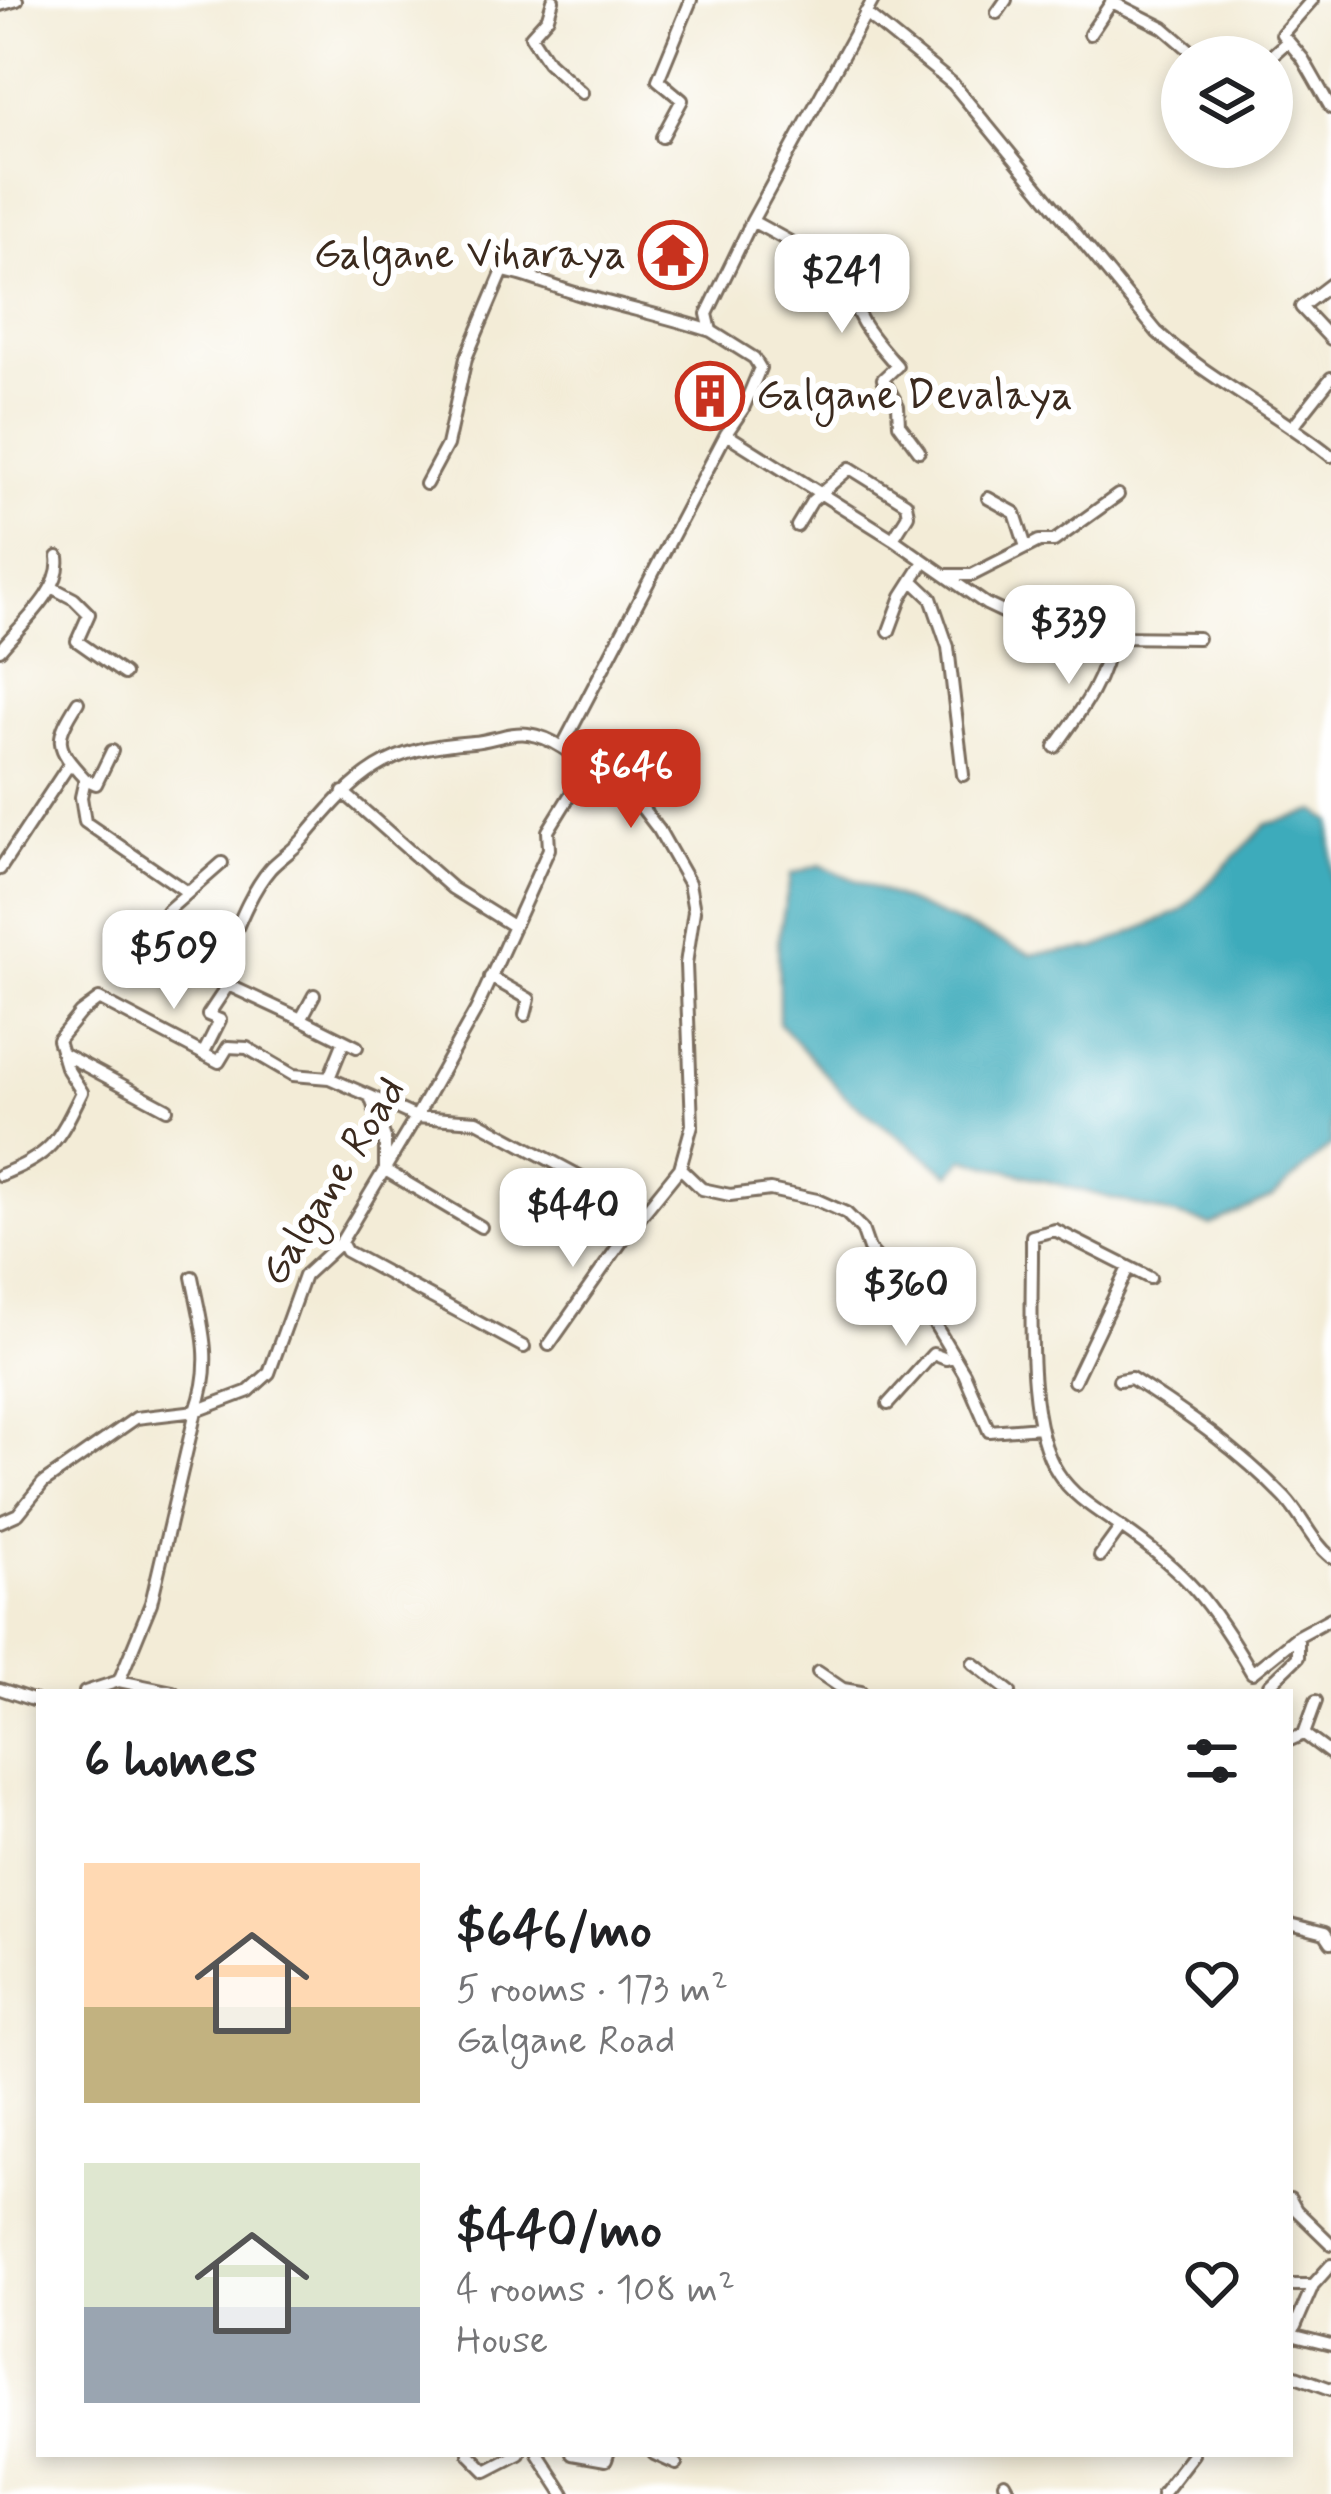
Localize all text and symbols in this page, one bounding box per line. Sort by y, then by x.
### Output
map controls [1161,36,1293,168]
button: layers [1161,36,1293,168]
temple icon: Galgane Viharaya [638,220,708,290]
place label: Galgane Viharaya [313,228,626,286]
pin: $241 [771,234,913,336]
text: $241 [802,247,882,298]
building icon: Galgane Devalaya [675,361,745,431]
place label: Galgane Devalaya [756,369,1073,427]
pin: $339 [998,585,1140,687]
text: $339 [1030,598,1108,649]
pin: $646 [560,729,702,831]
text: $646 [589,742,673,793]
pin: $509 [103,910,245,1012]
text: $509 [129,923,219,974]
street label: Galgane Road [248,1067,422,1298]
pin: $440 [502,1168,644,1270]
text: $440 [527,1181,619,1232]
pin: $360 [835,1247,977,1349]
text: $360 [863,1260,949,1311]
text: 6 homes [84,1728,257,1794]
icon: filters [1179,1728,1245,1794]
text: $646/mo [456,1899,652,1965]
icon: home [180,1911,324,2055]
icon: heart [1179,1950,1245,2016]
text: 5 rooms · 173 m² [456,1965,728,2016]
text: Galgane Road [456,2016,675,2067]
text: $440/mo [456,2199,662,2265]
icon: home [180,2211,324,2355]
icon: heart [1179,2250,1245,2316]
text: 4 rooms · 108 m² [456,2265,735,2316]
text: House [456,2316,548,2367]

